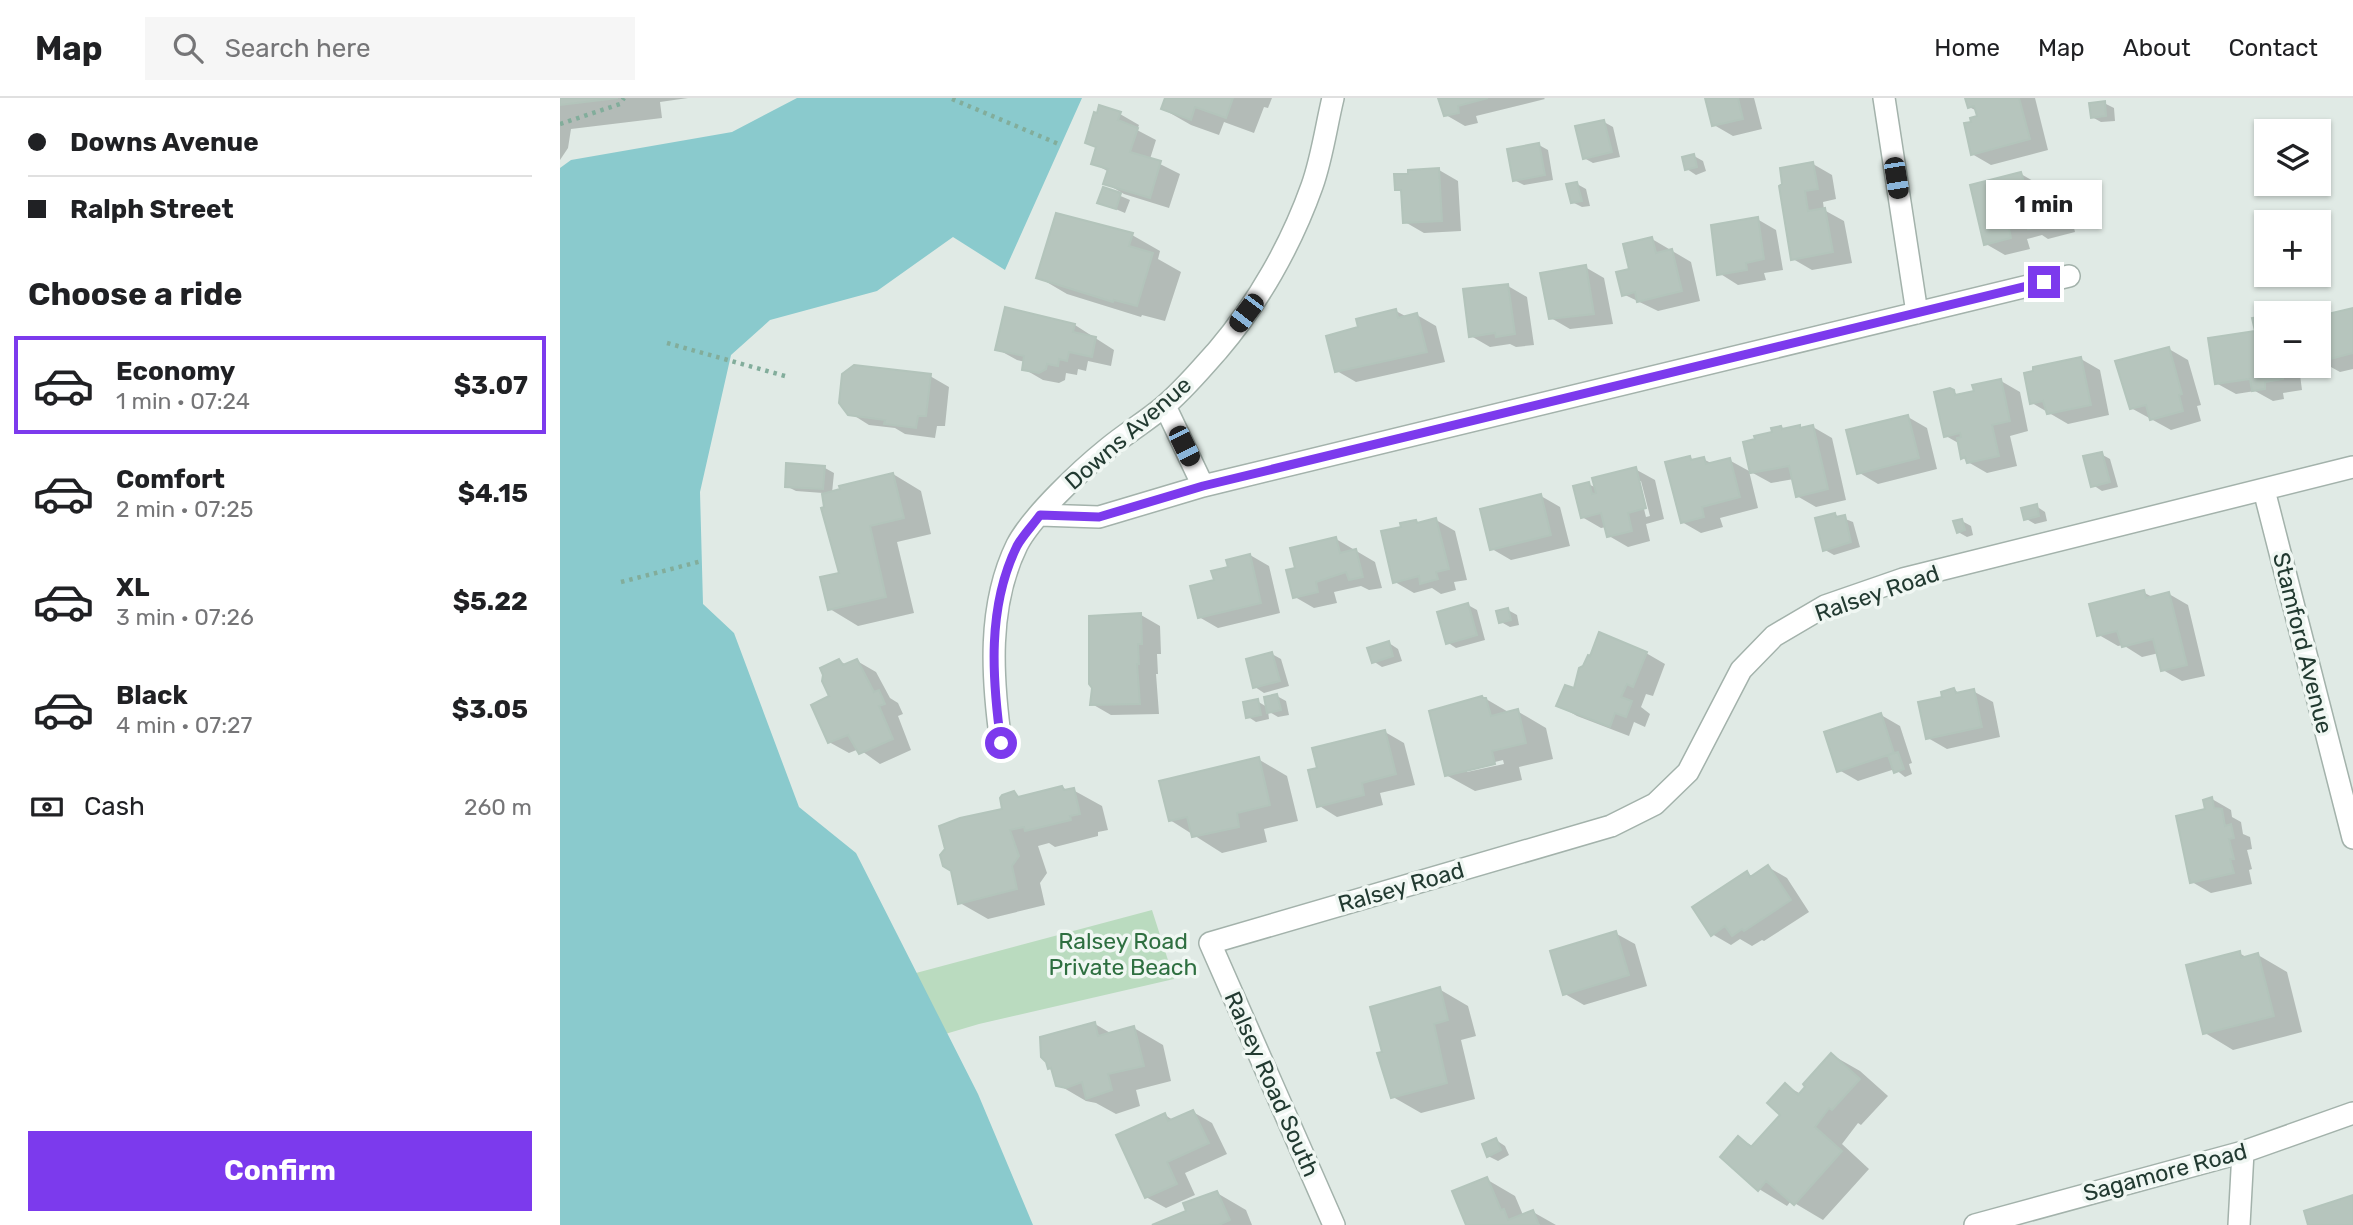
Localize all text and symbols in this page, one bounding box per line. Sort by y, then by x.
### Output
search box [145,17,635,80]
text: Map [35,29,103,68]
icon: search [169,29,207,67]
text: Search here [225,33,370,64]
text: Home [1934,34,2000,62]
text: Map [2038,34,2085,62]
text: About [2123,34,2191,62]
text: Contact [2229,34,2318,62]
map controls [2254,119,2331,378]
button: layers [2254,119,2331,196]
text: Downs Avenue [70,127,259,158]
car [1883,156,1910,200]
callout: 1 min [1986,180,2102,230]
text: 1 min [2015,190,2073,218]
text: Ralph Street [70,194,234,225]
button: + [2254,210,2331,287]
route end [2028,266,2060,298]
text: Choose a ride [28,275,242,313]
car [1225,290,1268,336]
button: − [2254,301,2331,378]
icon: car [32,354,95,417]
text: Economy [116,356,235,387]
text: $3.07 [454,370,528,401]
street label: Downs Avenue [1059,370,1197,496]
text: 1 min · 07:24 [116,387,250,415]
car [1166,423,1203,469]
icon: car [32,462,95,525]
text: Comfort [116,464,225,495]
text: $4.15 [458,478,528,509]
text: 2 min · 07:25 [116,495,253,523]
street label: Stamford Avenue [2267,549,2339,737]
street label: Ralsey Road [1811,559,1943,627]
icon: car [32,570,95,633]
text: XL [116,572,149,603]
text: $5.22 [453,586,528,617]
text: 3 min · 07:26 [116,603,254,631]
icon: car [32,678,95,741]
text: Black [116,680,188,711]
text: $3.05 [452,694,528,725]
text: 4 min · 07:27 [116,711,252,739]
route start [985,727,1017,759]
icon: cash [28,788,66,826]
text: Cash [84,791,145,822]
text: 260 m [464,793,532,821]
street label: Ralsey Road [1335,856,1467,918]
park label: Ralsey Road Private Beach [1048,927,1198,981]
street label: Ralsey Road South [1219,987,1325,1181]
button: Confirm [28,1131,532,1211]
street label: Sagamore Road [2080,1137,2250,1207]

